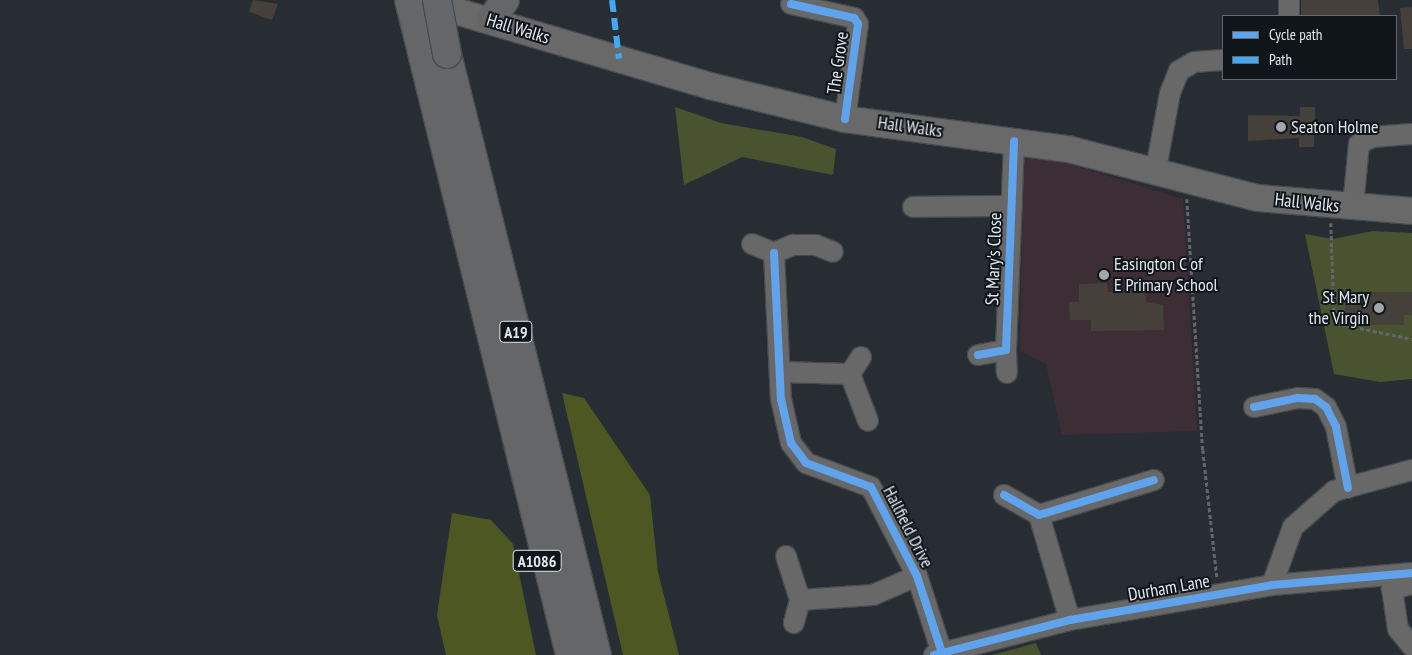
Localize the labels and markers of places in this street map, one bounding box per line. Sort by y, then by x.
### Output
place label: Seaton Holme [1291,116,1378,138]
marker: Seaton Holme [1275,121,1287,133]
place label: Easington C of E Primary School [1114,254,1218,296]
marker: Easington C of E Primary School [1098,269,1110,281]
place label: St Mary the Virgin [1308,287,1369,330]
marker: St Mary the Virgin [1373,302,1385,314]

